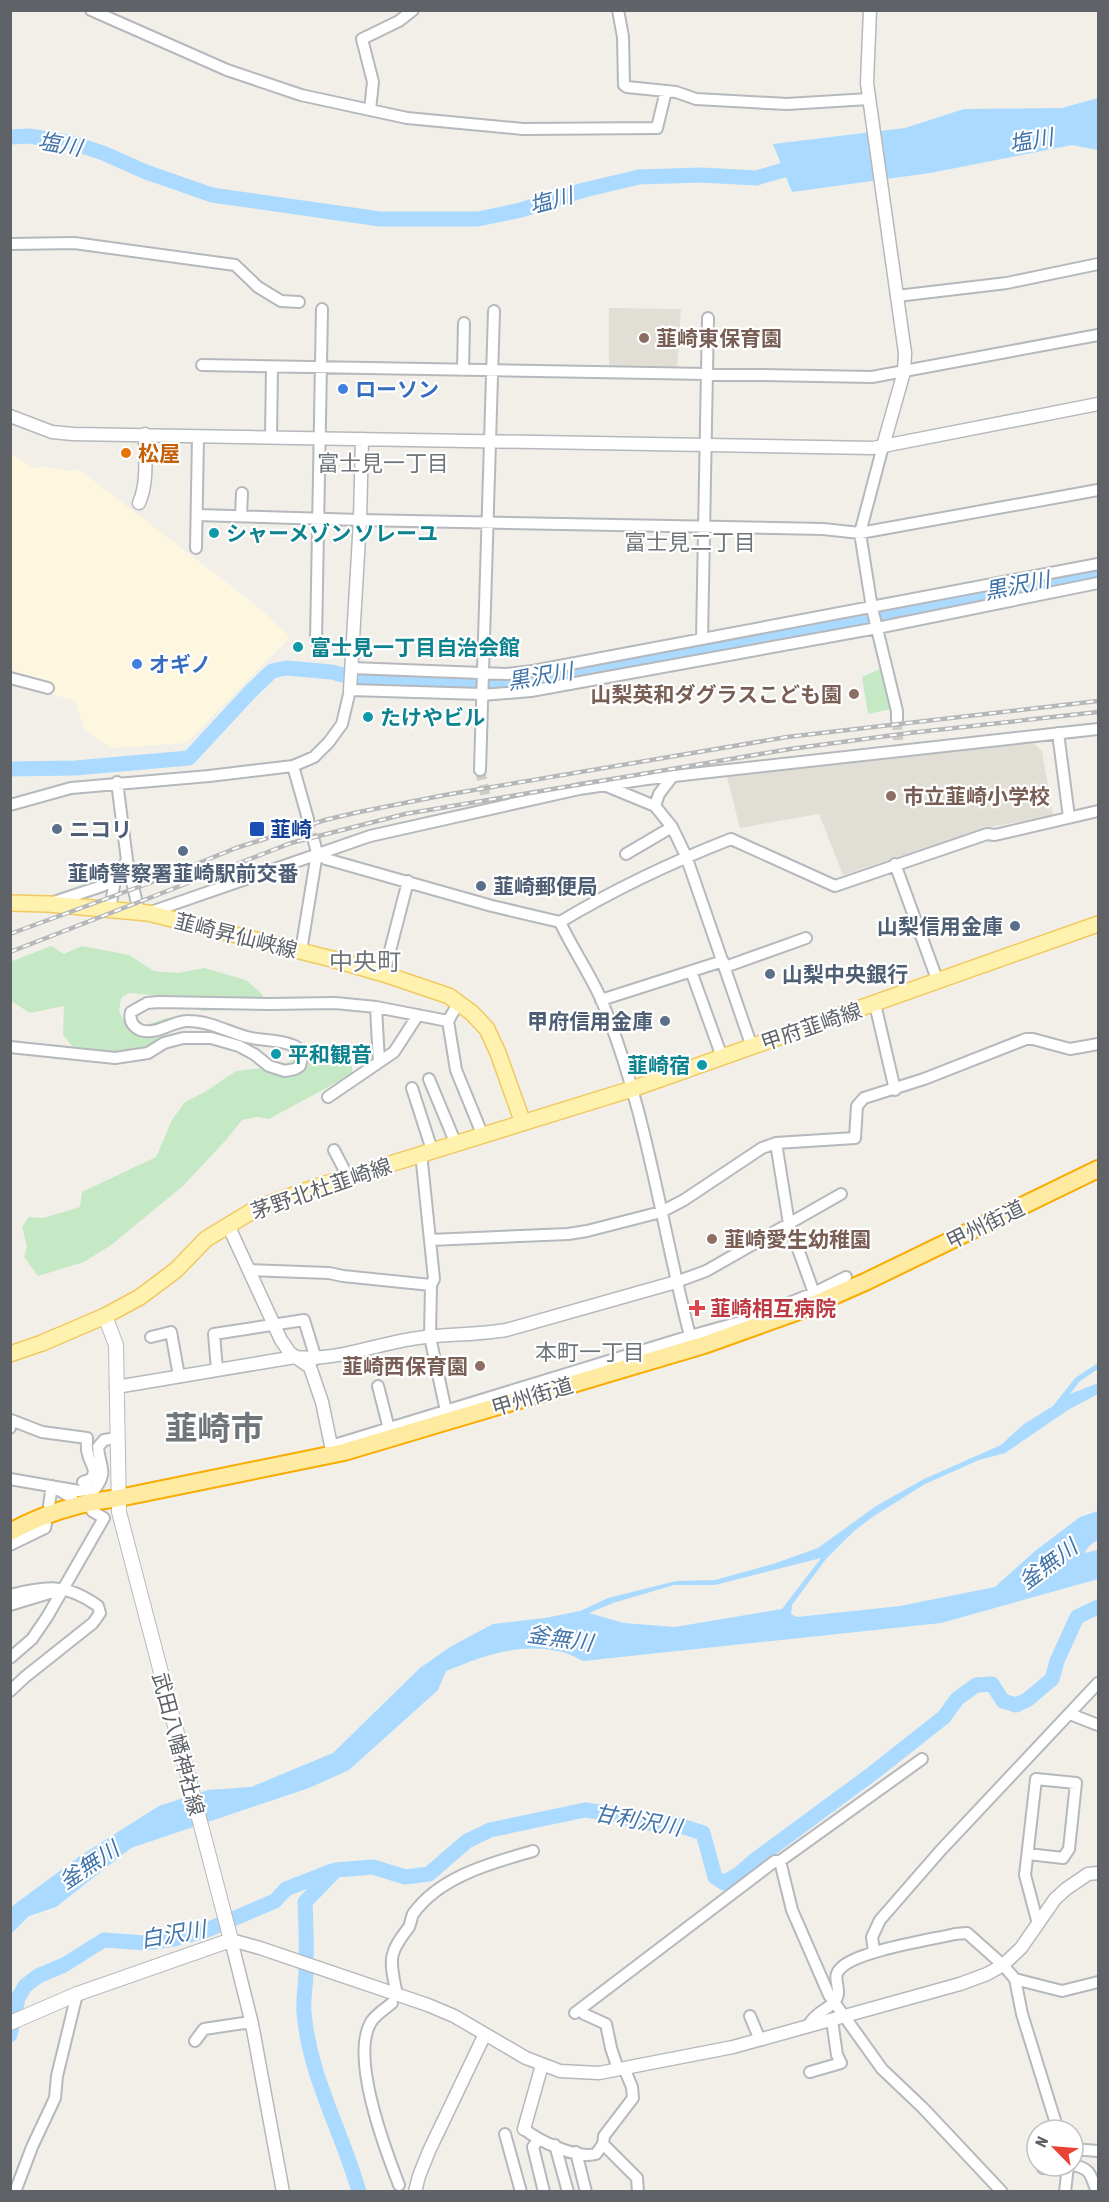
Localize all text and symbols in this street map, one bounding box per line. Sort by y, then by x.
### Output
water label: 塩川 [1007,123,1057,157]
water label: 塩川 [36,127,86,161]
water label: 塩川 [526,181,578,218]
place label: 韮崎東保育園 [656,326,782,350]
marker: 韮崎東保育園 [637,331,651,345]
place label: ローソン [355,377,439,401]
marker: ローソン [336,382,350,396]
place label: 松屋 [138,441,180,465]
marker: 松屋 [119,446,133,460]
district label: 富士見一丁目 [317,450,449,476]
place label: シャーメゾン ソレーユ [226,521,438,545]
marker: シャーメゾン ソレーユ [207,526,221,540]
district label: 富士見二丁目 [624,529,756,555]
water label: 黒沢川 [982,566,1054,604]
place label: 富士見一丁目自治会館 [310,635,520,659]
marker: 富士見一丁目自治会館 [291,640,305,654]
place label: オギノ [149,652,211,676]
marker: オギノ [130,657,144,671]
water label: 黒沢川 [505,657,577,695]
place label: 山梨英和ダグラスこども園 [590,682,842,706]
marker: 山梨英和ダグラスこども園 [847,687,861,701]
place label: たけやビル [380,705,485,729]
marker: たけやビル [361,710,375,724]
place label: 市立韮崎小学校 [903,784,1050,808]
marker: 市立韮崎小学校 [884,789,898,803]
place label: ニコリ [69,817,132,841]
place label: 韮崎 [270,817,312,841]
marker: 韮崎 [248,820,266,838]
marker: ニコリ [50,822,64,836]
marker: 韮崎警察署韮崎駅前交番 [176,844,190,858]
place label: 韮崎警察署韮崎駅前交番 [68,861,299,885]
place label: 韮崎郵便局 [493,874,598,898]
marker: 韮崎郵便局 [474,879,488,893]
street label: 韮崎昇仙峡線 [172,908,300,962]
place label: 山梨信用金庫 [877,914,1003,938]
marker: 山梨信用金庫 [1008,919,1022,933]
district label: 中央町 [329,948,401,975]
place label: 山梨中央銀行 [782,962,908,986]
marker: 山梨中央銀行 [763,967,777,981]
street label: 甲府韮崎線 [757,998,865,1054]
place label: 甲府信用金庫 [527,1009,653,1033]
marker: 甲府信用金庫 [658,1014,672,1028]
place label: 平和観音 [288,1042,372,1066]
marker: 平和観音 [269,1047,283,1061]
place label: 韮崎宿 [627,1053,690,1077]
marker: 韮崎宿 [695,1058,709,1072]
street label: 茅野北杜韮崎線 [248,1153,394,1223]
street label: 甲州街道 [942,1195,1028,1253]
place label: 韮崎愛生幼稚園 [724,1227,871,1251]
marker: 韮崎愛生幼稚園 [705,1232,719,1246]
place label: 韮崎相互病院 [710,1296,836,1320]
marker: 韮崎相互病院 [688,1299,706,1317]
district label: 本町一丁目 [535,1339,645,1365]
place label: 韮崎西保育園 [342,1354,468,1378]
marker: 韮崎西保育園 [473,1359,487,1373]
street label: 甲州街道 [488,1372,576,1420]
district label: 韮崎市 [165,1409,264,1447]
water label: 釜無川 [1014,1533,1084,1594]
water label: 釜無川 [526,1621,596,1656]
street label: 武田八幡神社線 [148,1670,210,1818]
water label: 甘利沢川 [592,1800,686,1841]
water label: 釜無川 [54,1835,125,1894]
water label: 白沢川 [138,1915,210,1953]
north arrow [1025,2118,1085,2178]
text: N [1031,2134,1052,2150]

